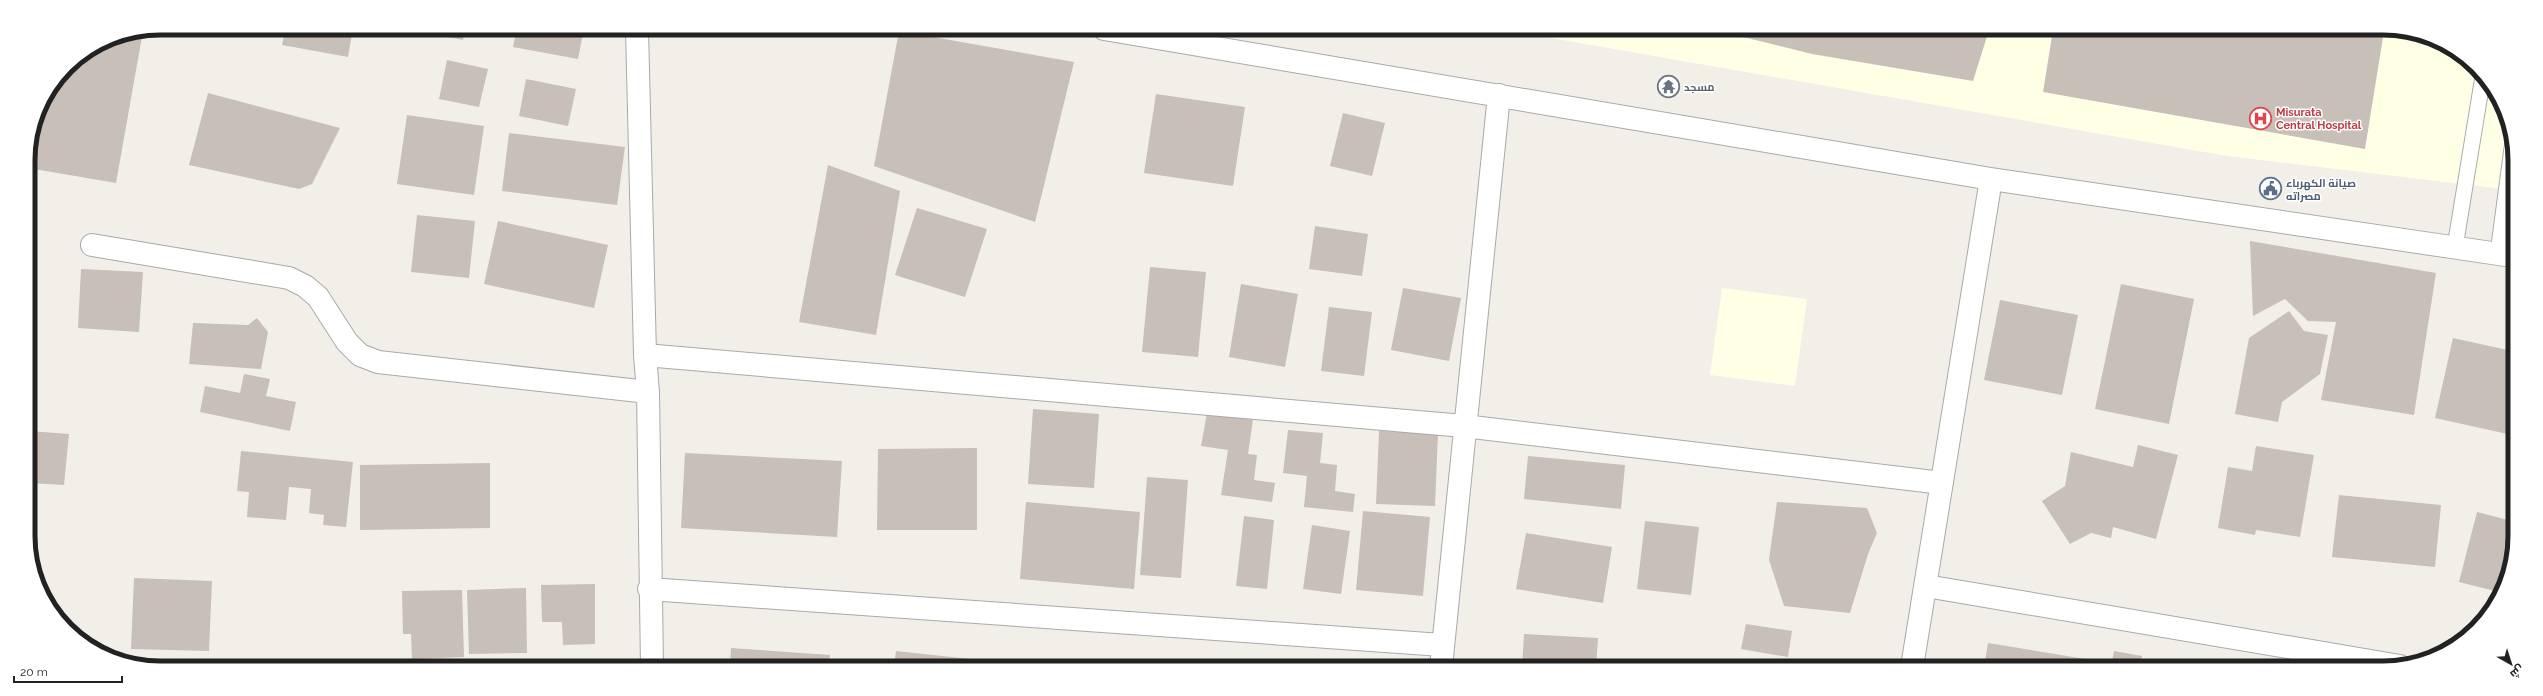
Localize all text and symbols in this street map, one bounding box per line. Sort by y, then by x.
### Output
temple icon: مسجد [1656,74,1682,100]
place label: مسجد [1684,81,1715,94]
hospital icon: Misurata Central Hospital [2247,105,2273,131]
place label: Misurata Central Hospital [2276,106,2362,132]
public building icon: صيانة الكهرباء مصراته [2257,176,2283,202]
place label: صيانة الكهرباء مصراته [2286,177,2356,203]
north arrow [2491,644,2531,684]
scale bar [14,658,122,684]
text: ش [2507,662,2527,681]
text: 20 m [20,665,48,679]

